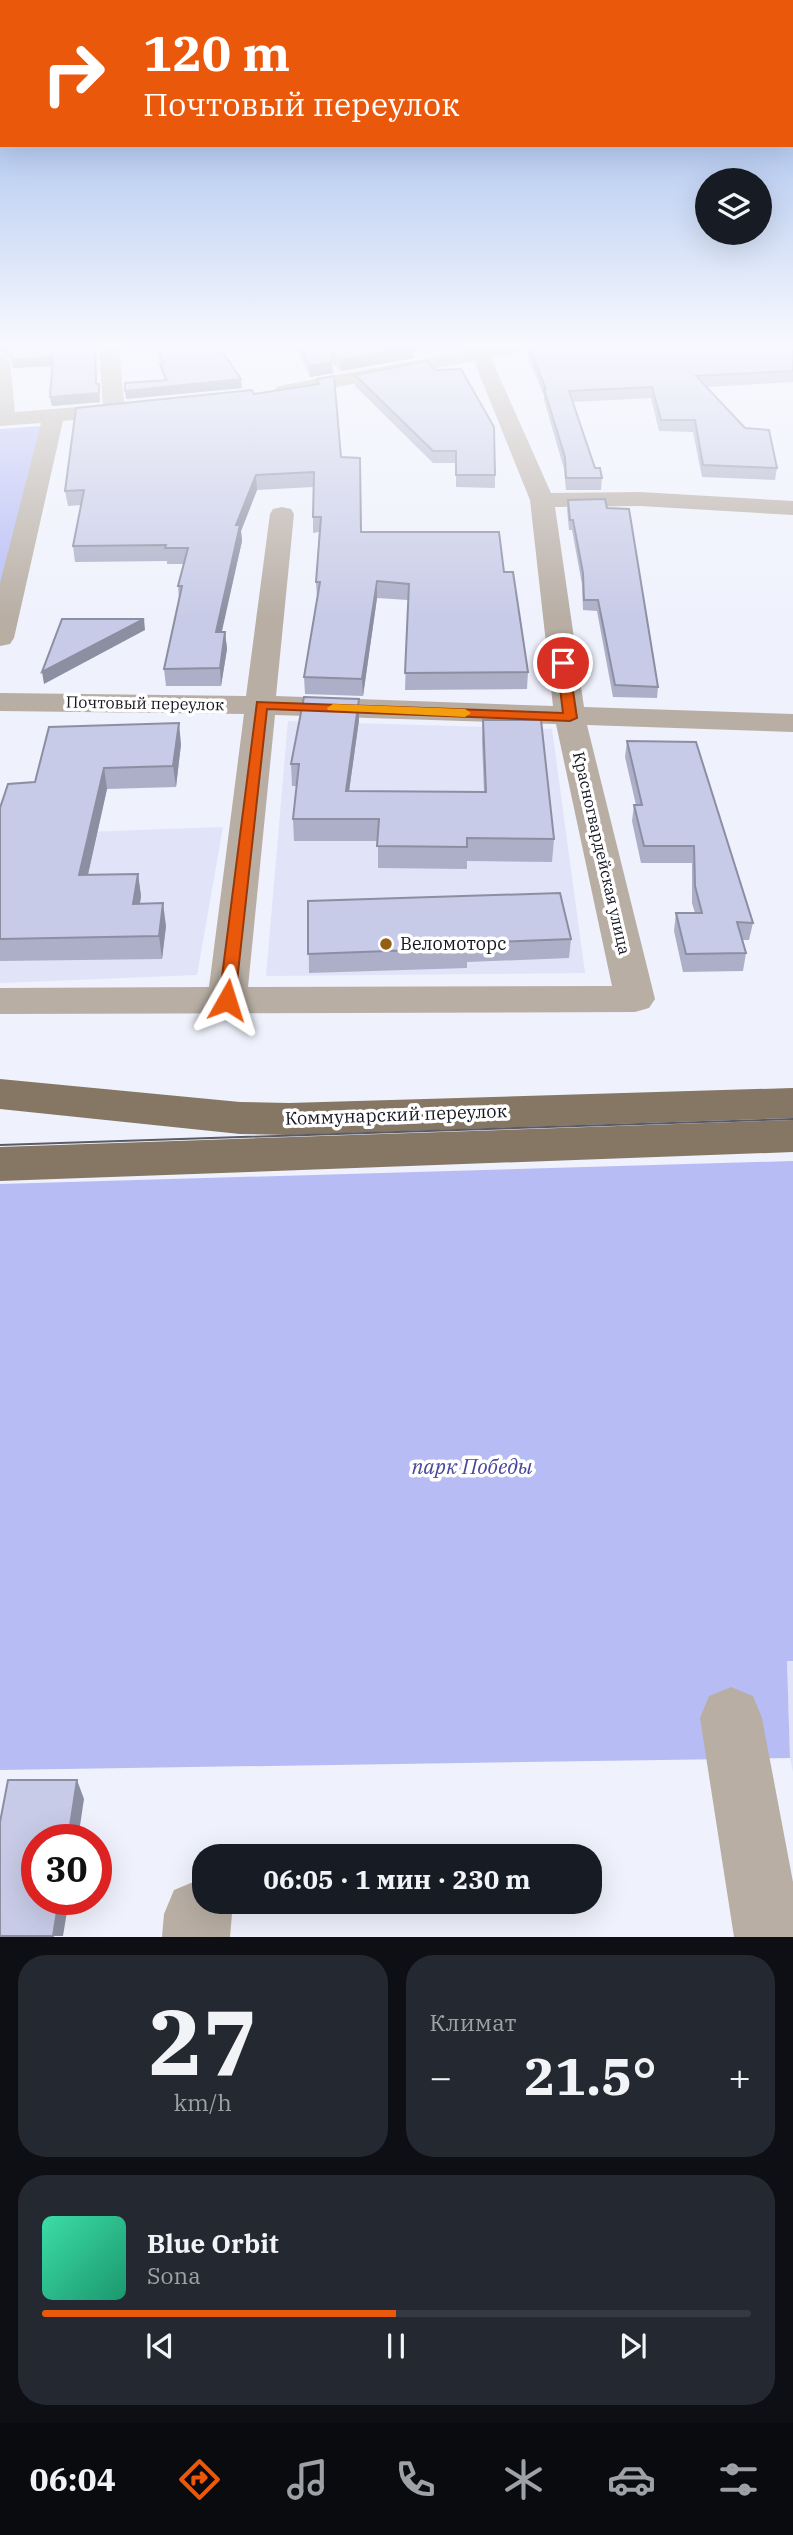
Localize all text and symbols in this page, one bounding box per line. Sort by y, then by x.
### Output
text: 120 m [143,21,290,84]
icon: right [28,28,119,119]
text: Почтовый переулок [143,83,460,125]
map controls [695,168,772,245]
button: layers [695,168,772,245]
pin [533,633,593,693]
icon: arrive [544,644,582,682]
street label: Почтовый переулок [66,692,225,714]
street label: Красногвардейская улица [569,750,635,957]
place label: Веломоторс [400,932,506,955]
marker: Веломоторс [378,936,394,952]
position arrow [190,963,264,1037]
street label: Коммунарский переулок [285,1099,508,1130]
park label: парк Победы [411,1452,533,1480]
speed limit sign: 30 [21,1824,112,1915]
text: 06:05 · 1 мин · 230 m [263,1862,531,1896]
text: 27 [148,1982,257,2100]
text: Климат [430,2007,516,2037]
text: 21.5° [524,2042,657,2109]
text: − [430,2052,452,2101]
text: + [728,2052,751,2101]
text: km/h [174,2087,232,2117]
text: Blue Orbit [147,2226,279,2260]
text: Sona [147,2260,201,2290]
icon: previous [141,2327,179,2365]
icon: pause [377,2327,415,2365]
icon: next [614,2327,652,2365]
icon: directions [175,2455,224,2504]
icon: music [283,2455,332,2504]
icon: phone [391,2455,440,2504]
icon: climate [499,2455,548,2504]
icon: car [607,2455,656,2504]
icon: filters [714,2455,763,2504]
text: 06:04 [29,2458,116,2500]

